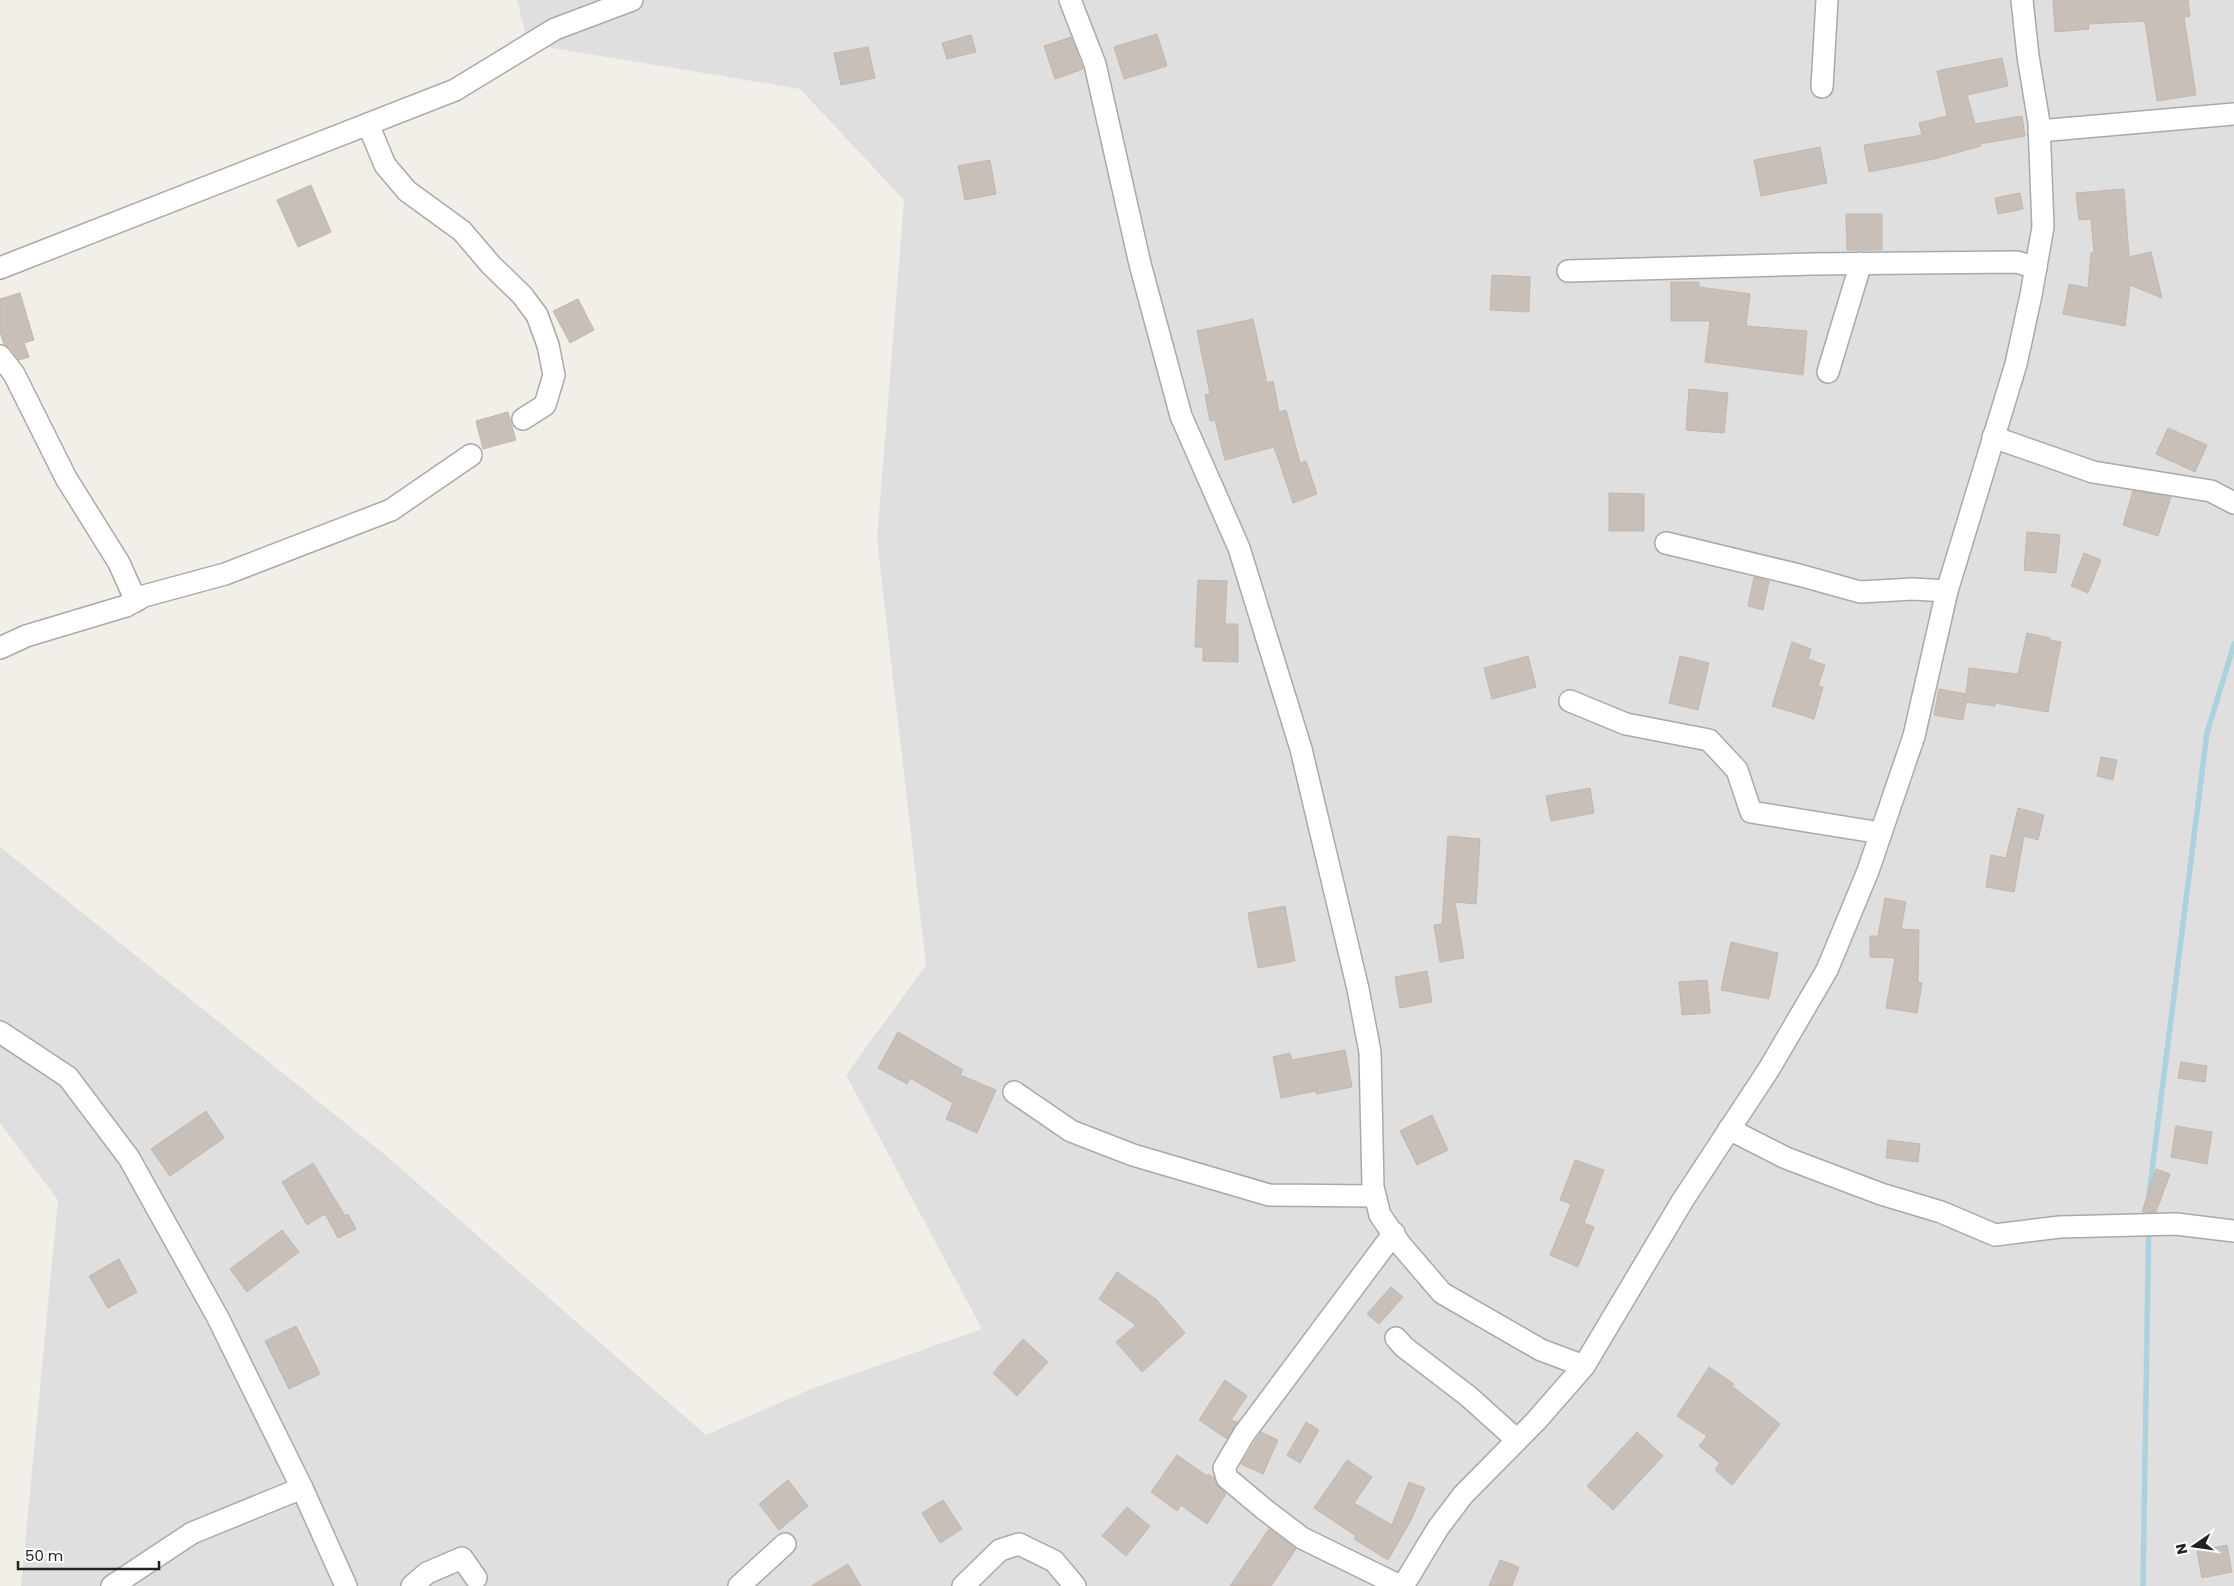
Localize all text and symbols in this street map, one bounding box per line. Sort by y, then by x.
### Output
north arrow [2169,1521,2219,1571]
scale bar [18,1538,159,1570]
text: N [2170,1542,2192,1556]
text: 50 m [25,1545,63,1566]

